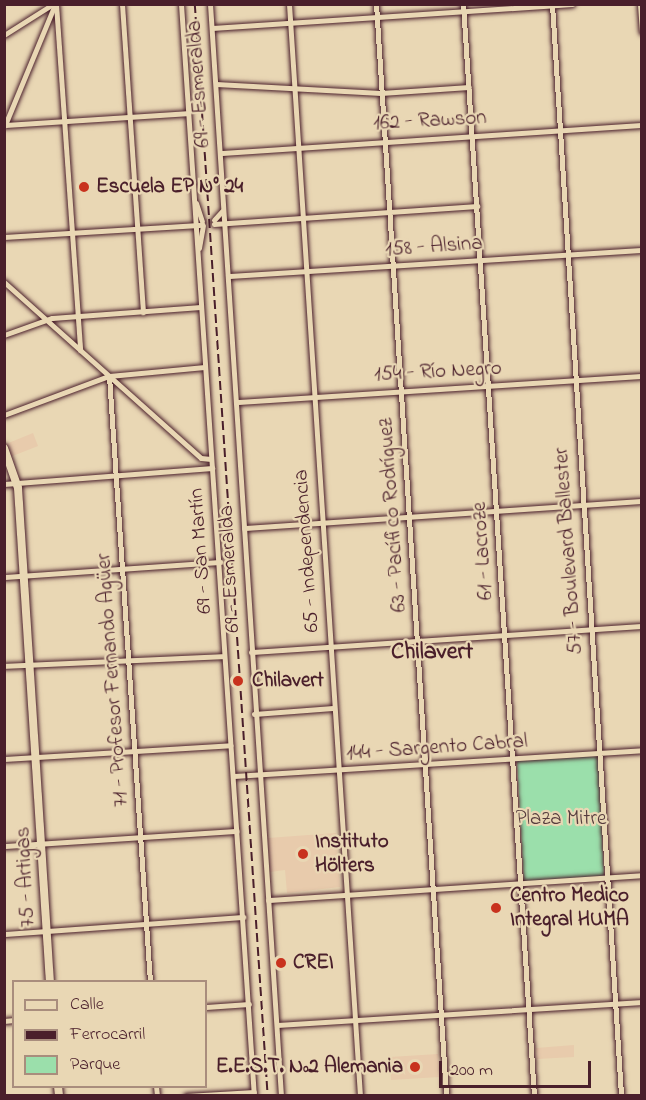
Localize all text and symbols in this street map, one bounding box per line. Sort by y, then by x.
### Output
street label: 69 - Esmeralda [182,19,216,149]
street label: 162 - Rawson [373,105,487,137]
place label: Escuela EP N° 24 [96,174,243,200]
marker: Escuela EP N° 24 [77,180,91,194]
street label: 158 - Alsina [384,231,484,263]
street label: 154 - Río Negro [374,356,502,388]
street label: 63 - Pacífico Rodríguez [374,417,412,613]
street label: 57 - Boulevard Ballester [549,447,589,655]
street label: 65 - Independencia [289,469,325,633]
street label: 69 - San Martín [184,487,218,615]
street label: 61 - Lacroze [467,501,499,601]
street label: 69 - Esmeralda [214,505,246,633]
street label: 71 - Profesor Fernando Agüer [92,552,134,808]
district label: Chilavert [391,639,473,667]
place label: Chilavert [252,668,324,694]
marker: Chilavert [229,672,247,690]
street label: 144 - Sargento Cabral [346,729,528,767]
park label: Plaza Mitre [516,806,606,832]
street label: 75 - Artigas [11,826,41,928]
place label: Instituto Hölters [315,829,389,879]
marker: Instituto Hölters [296,847,310,861]
place label: Centro Medico Integral HUMA [510,883,629,933]
marker: Centro Medico Integral HUMA [487,899,505,917]
place label: CREI [293,950,334,976]
marker: CREI [274,956,288,970]
legend [12,980,207,1088]
text: Calle [70,992,104,1018]
text: Ferrocarril [70,1022,145,1048]
scale bar [442,1049,594,1087]
text: Parque [70,1052,120,1078]
place label: E.E.S.T. Nº2 Alemania [216,1054,403,1080]
text: 200 m [450,1058,493,1084]
marker: E.E.S.T. Nº2 Alemania [408,1060,422,1074]

